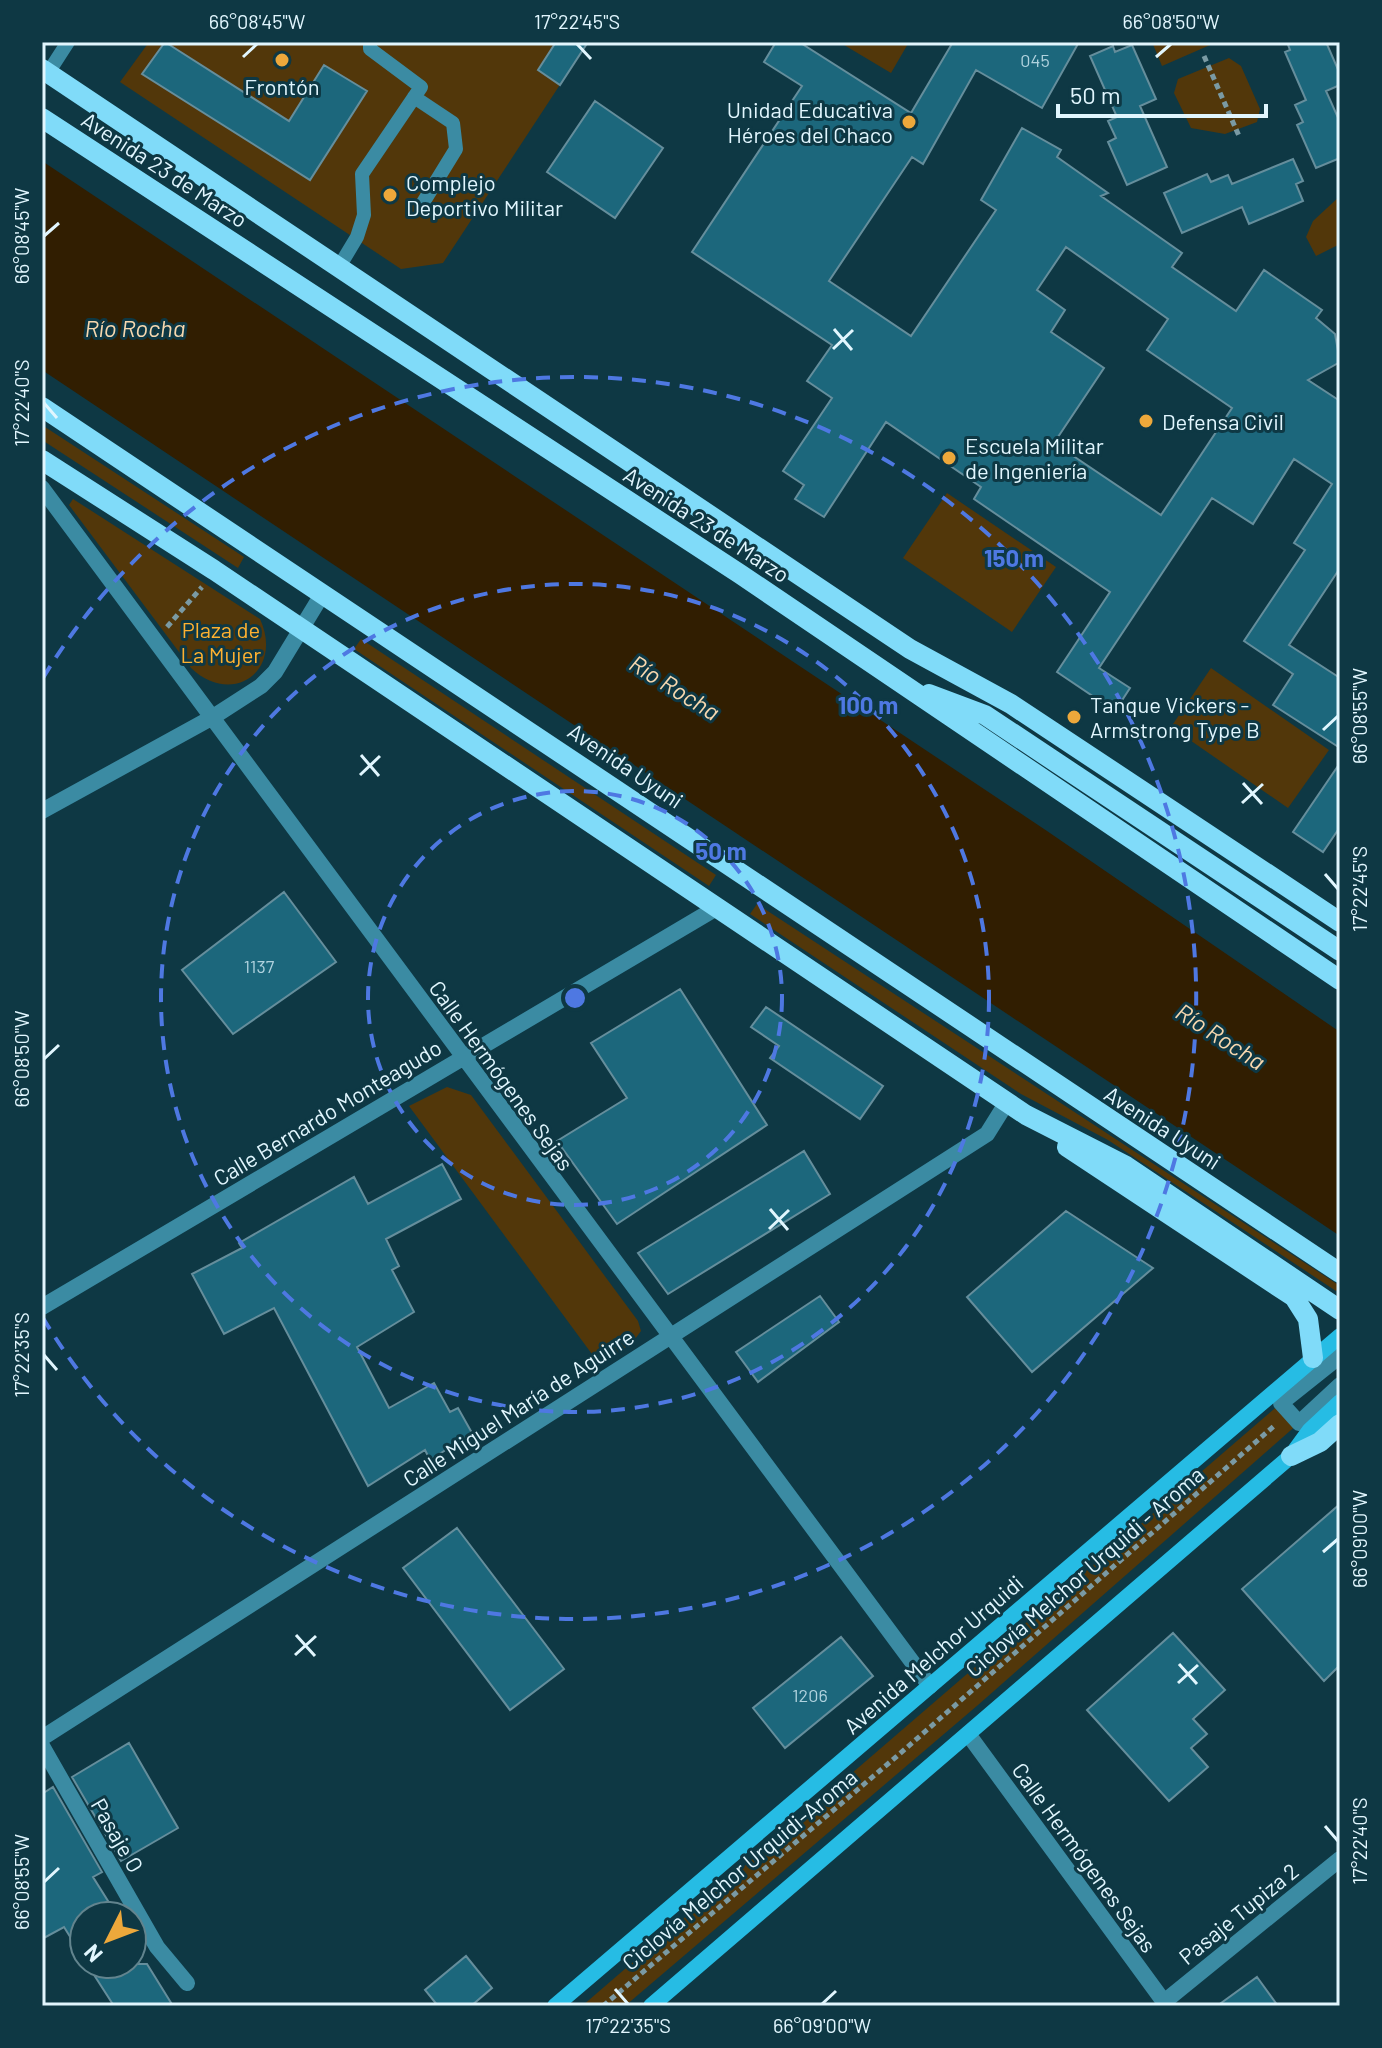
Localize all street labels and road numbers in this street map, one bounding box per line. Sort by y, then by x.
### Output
street label: Avenida 23 de Marzo [77,106,253,232]
street label: Avenida 23 de Marzo [619,461,795,587]
street label: Avenida Uyuni [563,717,689,813]
street label: Calle Hermógenes Sejas [424,975,580,1175]
street label: Calle Bernardo Monteagudo [208,1034,446,1190]
street label: Avenida Uyuni [1100,1080,1226,1174]
street label: Calle Miguel María de Aguirre [398,1323,638,1491]
street label: Ciclovía Melchor Urquidi - Aroma [960,1460,1208,1682]
street label: Avenida Melchor Urquidi [838,1569,1028,1739]
street label: Calle Hermógenes Sejas [1007,1757,1163,1957]
street label: Ciclovía Melchor Urquidi-Aroma [616,1763,862,1975]
street label: Pasaje O [86,1793,150,1877]
street label: Pasaje Tupiza 2 [1173,1857,1303,1969]

